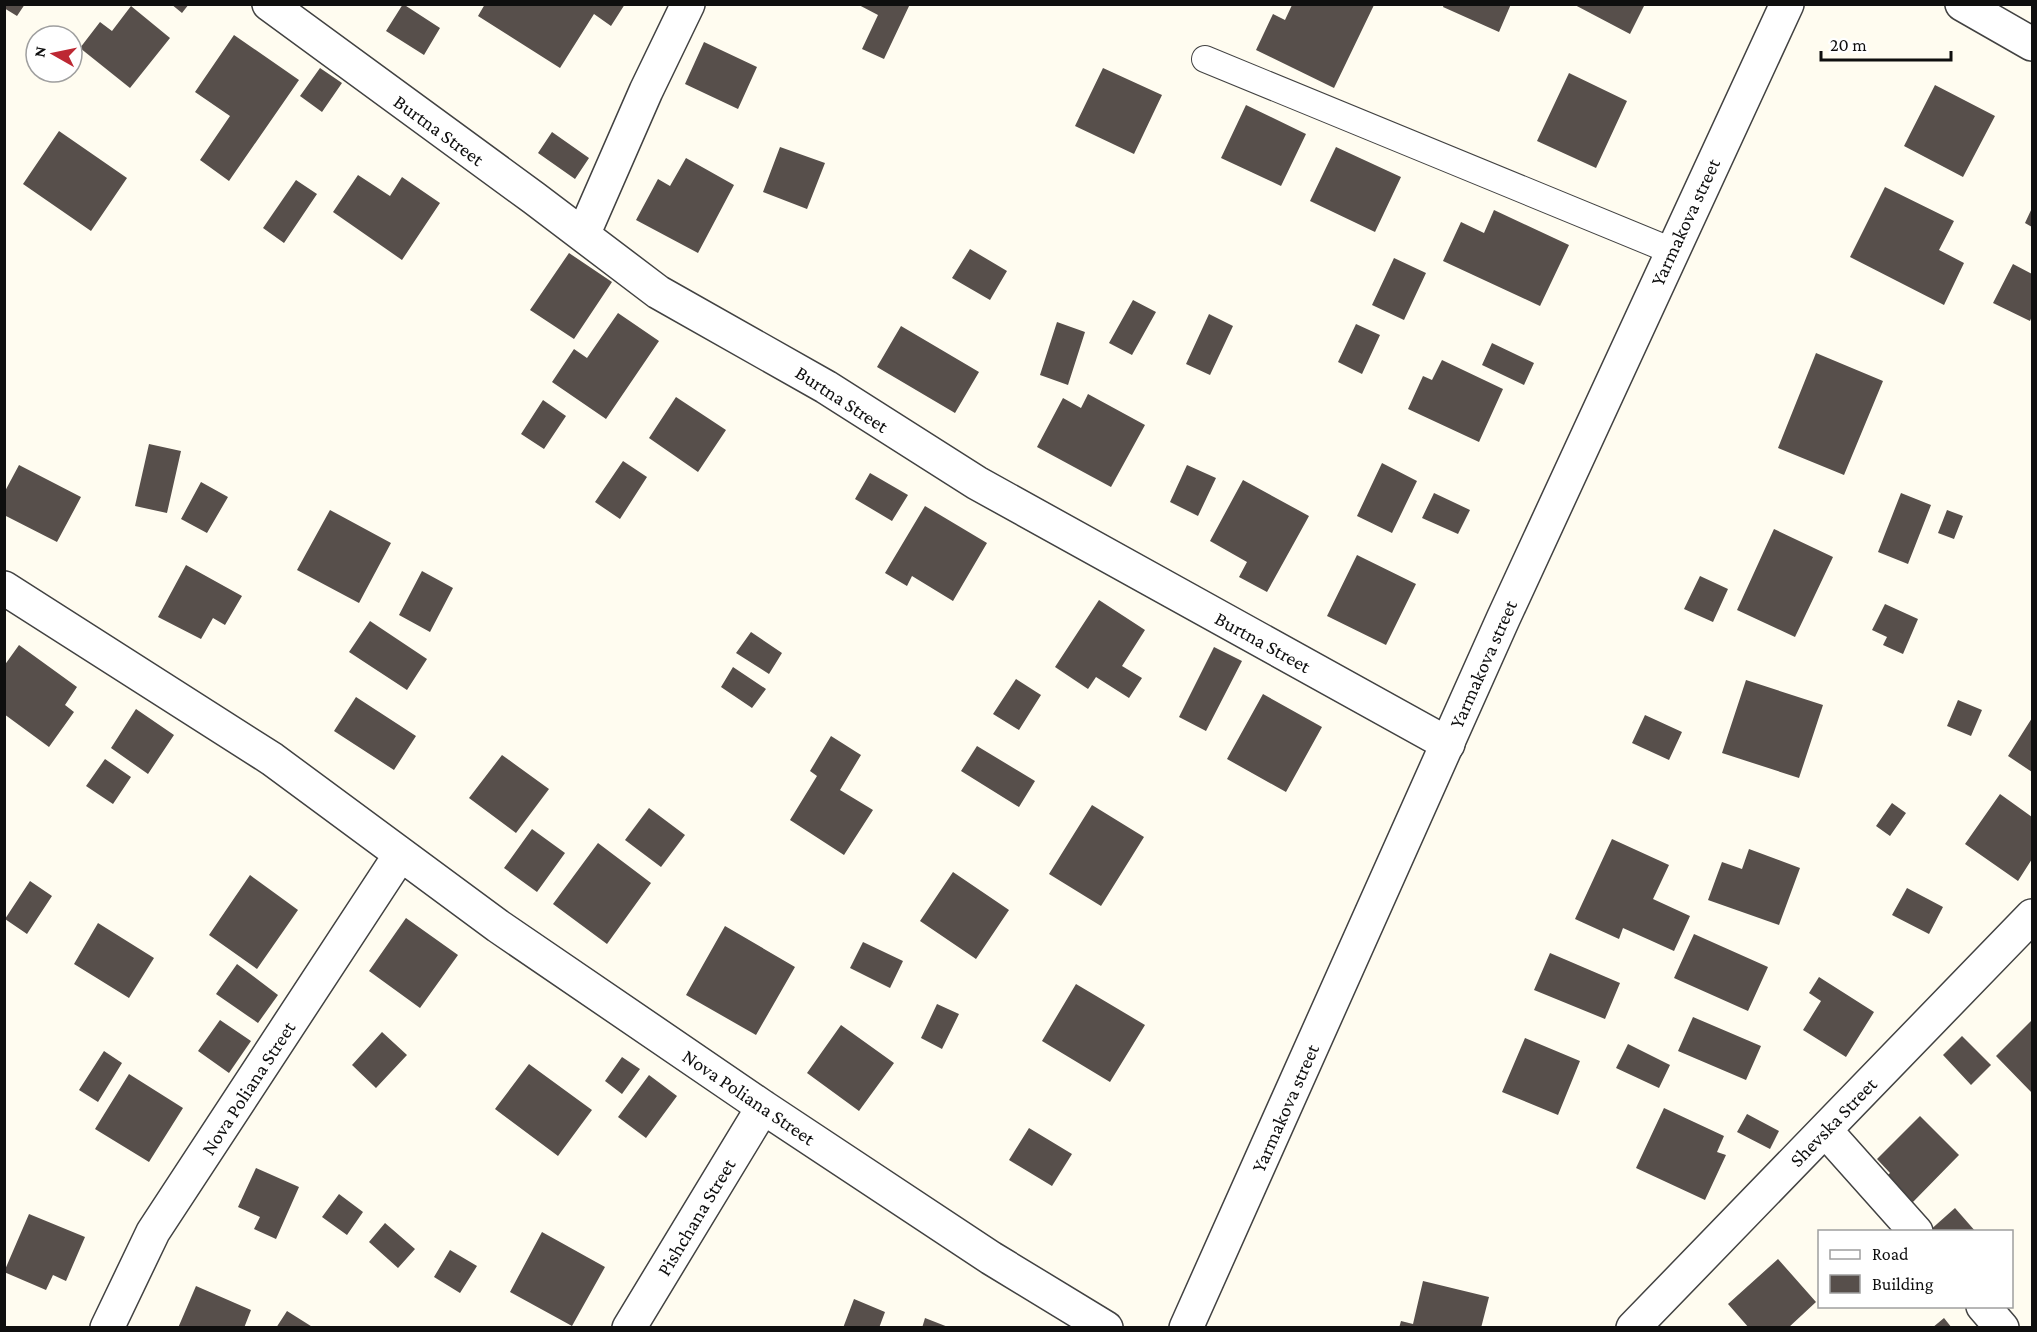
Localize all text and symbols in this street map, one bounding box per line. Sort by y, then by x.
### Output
north arrow [24,24,84,84]
scale bar [1821,24,1952,62]
text: 20 m [1830,35,1867,55]
text: N [30,45,49,58]
street label: Burtna Street [390,90,489,170]
street label: Yarmakova street [1646,155,1724,289]
street label: Burtna Street [792,361,893,437]
street label: Yarmakova street [1445,596,1521,731]
street label: Burtna Street [1211,607,1315,677]
street label: Nova Poliana Street [197,1017,300,1159]
street label: Yarmakova street [1247,1040,1323,1175]
street label: Nova Poliana Street [679,1045,820,1150]
street label: Shevska Street [1785,1073,1881,1171]
street label: Pishchana Street [652,1154,740,1280]
legend [1818,1230,2013,1308]
text: Road [1872,1244,1909,1264]
text: Building [1872,1274,1934,1294]

